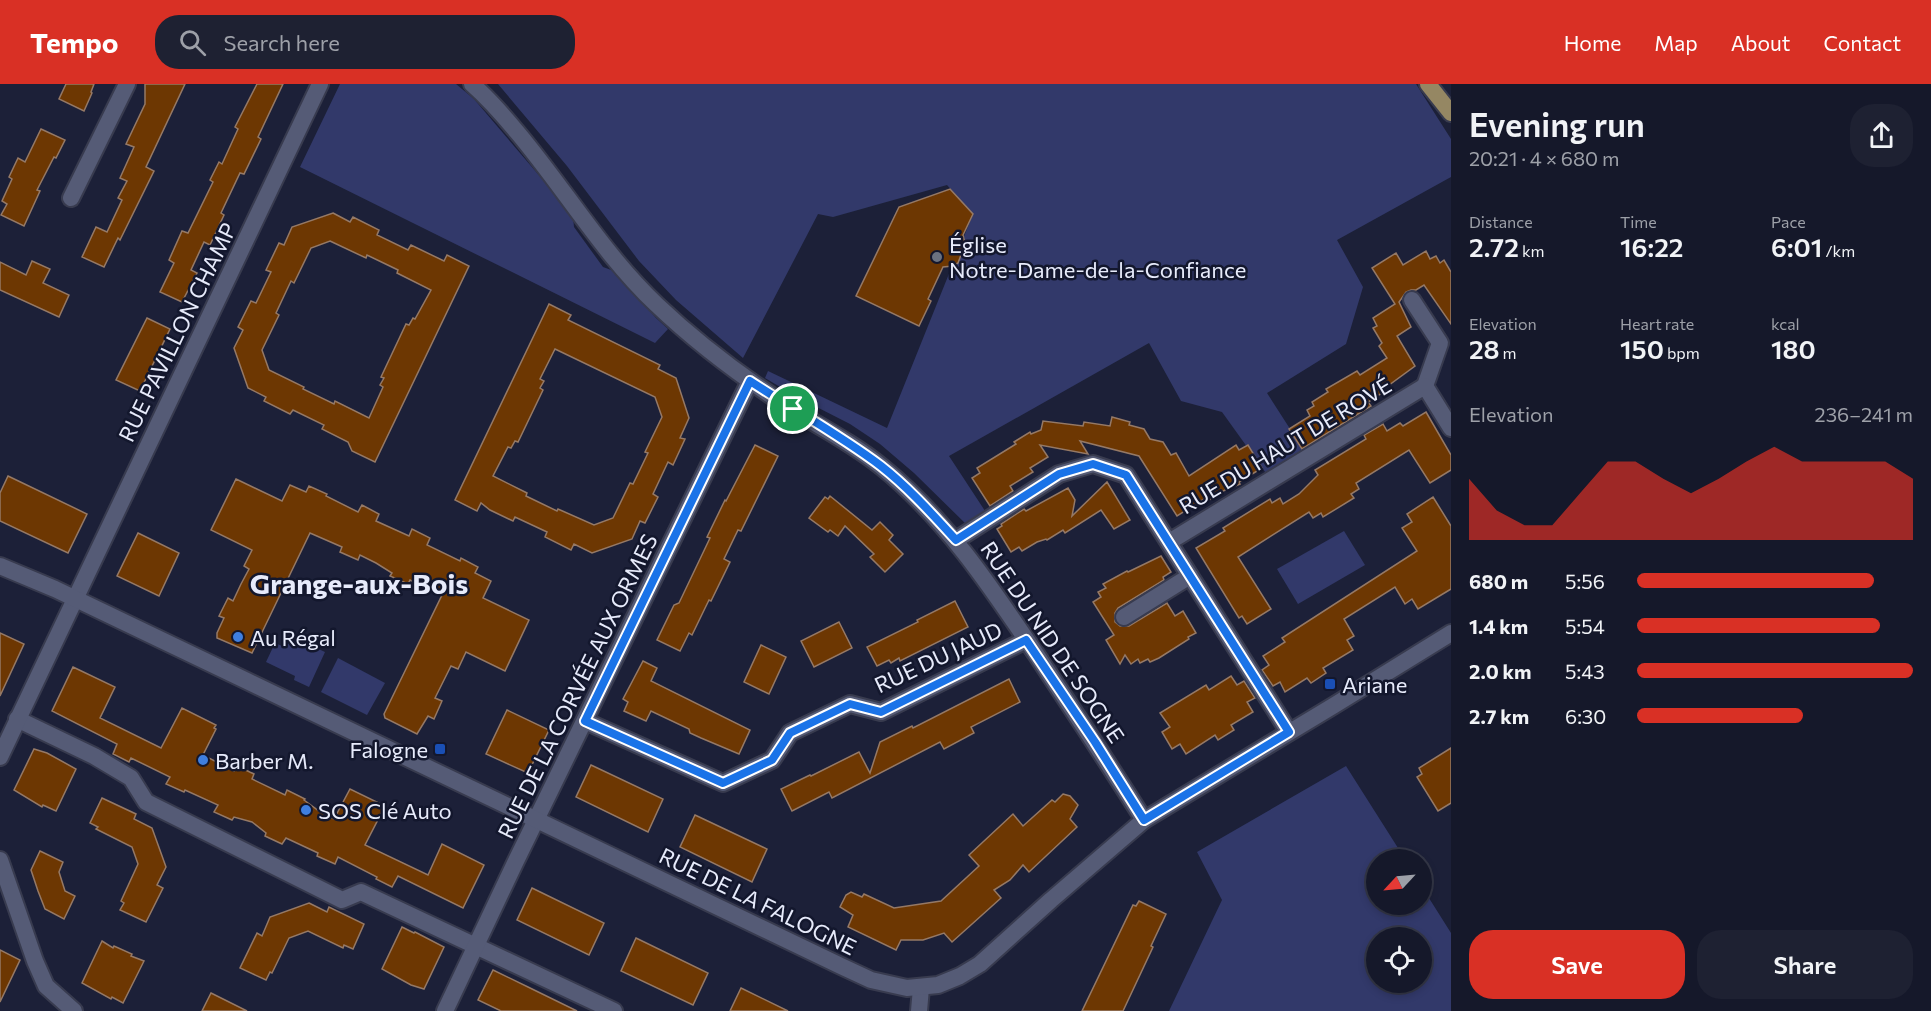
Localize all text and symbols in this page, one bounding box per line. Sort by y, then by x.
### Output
search box [155,15,575,69]
text: Tempo [30,25,119,59]
icon: search [176,26,209,59]
text: Search here [224,29,340,56]
text: Home [1564,30,1621,55]
text: Map [1654,30,1698,55]
text: About [1731,30,1790,55]
text: Contact [1823,30,1901,55]
text: Evening run [1469,103,1645,144]
button: share [1850,104,1913,167]
text: 20:21 · 4 × 680 m [1469,146,1619,170]
text: Distance [1469,212,1533,231]
text: Time [1620,212,1657,231]
text: Pace [1771,212,1806,231]
street label: RUE PAVILLON CHAMP [112,218,242,446]
place label: Église Notre-Dame-de-la-Confiance [949,231,1246,283]
text: 2.72 [1469,231,1519,262]
text: 16:22 [1620,231,1683,262]
text: 6:01 [1771,231,1822,262]
text: km [1519,241,1545,260]
text: /km [1822,241,1855,260]
marker: Église Notre-Dame-de-la-Confiance [930,250,944,264]
text: Elevation [1469,314,1537,333]
text: Heart rate [1620,314,1694,333]
text: kcal [1771,314,1800,333]
text: 28 [1469,333,1500,364]
text: 150 [1620,333,1664,364]
text: 180 [1771,333,1816,364]
text: m [1500,343,1517,362]
text: bpm [1664,343,1700,362]
street label: RUE DU HAUT DE ROVÉ [1174,371,1396,519]
pin [767,383,818,434]
icon: arrive [776,392,809,425]
text: Elevation [1469,402,1554,426]
text: 236–241 m [1815,402,1913,426]
street label: RUE DE LA CORVÉE AUX ORMES [491,529,663,843]
street label: RUE DU NID DE SOGNE [975,536,1131,748]
district label: Grange-aux-Bois [250,566,468,600]
text: 680 m [1469,569,1528,593]
text: 5:56 [1565,569,1605,593]
text: 1.4 km [1469,614,1528,638]
text: 5:54 [1565,614,1605,638]
street label: RUE DU JAUD [870,616,1006,698]
place label: Au Régal [250,624,336,651]
marker: Au Régal [231,630,245,644]
text: 2.0 km [1469,659,1531,683]
text: 5:43 [1565,659,1605,683]
place label: Ariane [1342,671,1407,698]
marker: Ariane [1323,677,1337,691]
text: 2.7 km [1469,704,1529,728]
text: 6:30 [1565,704,1606,728]
place label: Falogne [349,736,428,763]
marker: Falogne [433,742,447,756]
place label: Barber M. [215,747,313,774]
marker: Barber M. [196,753,210,767]
place label: SOS Clé Auto [318,797,452,824]
marker: SOS Clé Auto [299,803,313,817]
street label: RUE DE LA FALOGNE [655,842,861,960]
north arrow [1366,849,1432,915]
map controls [1366,849,1432,993]
button: locate [1366,927,1432,993]
button: Save [1469,930,1685,999]
button: Share [1697,930,1913,999]

